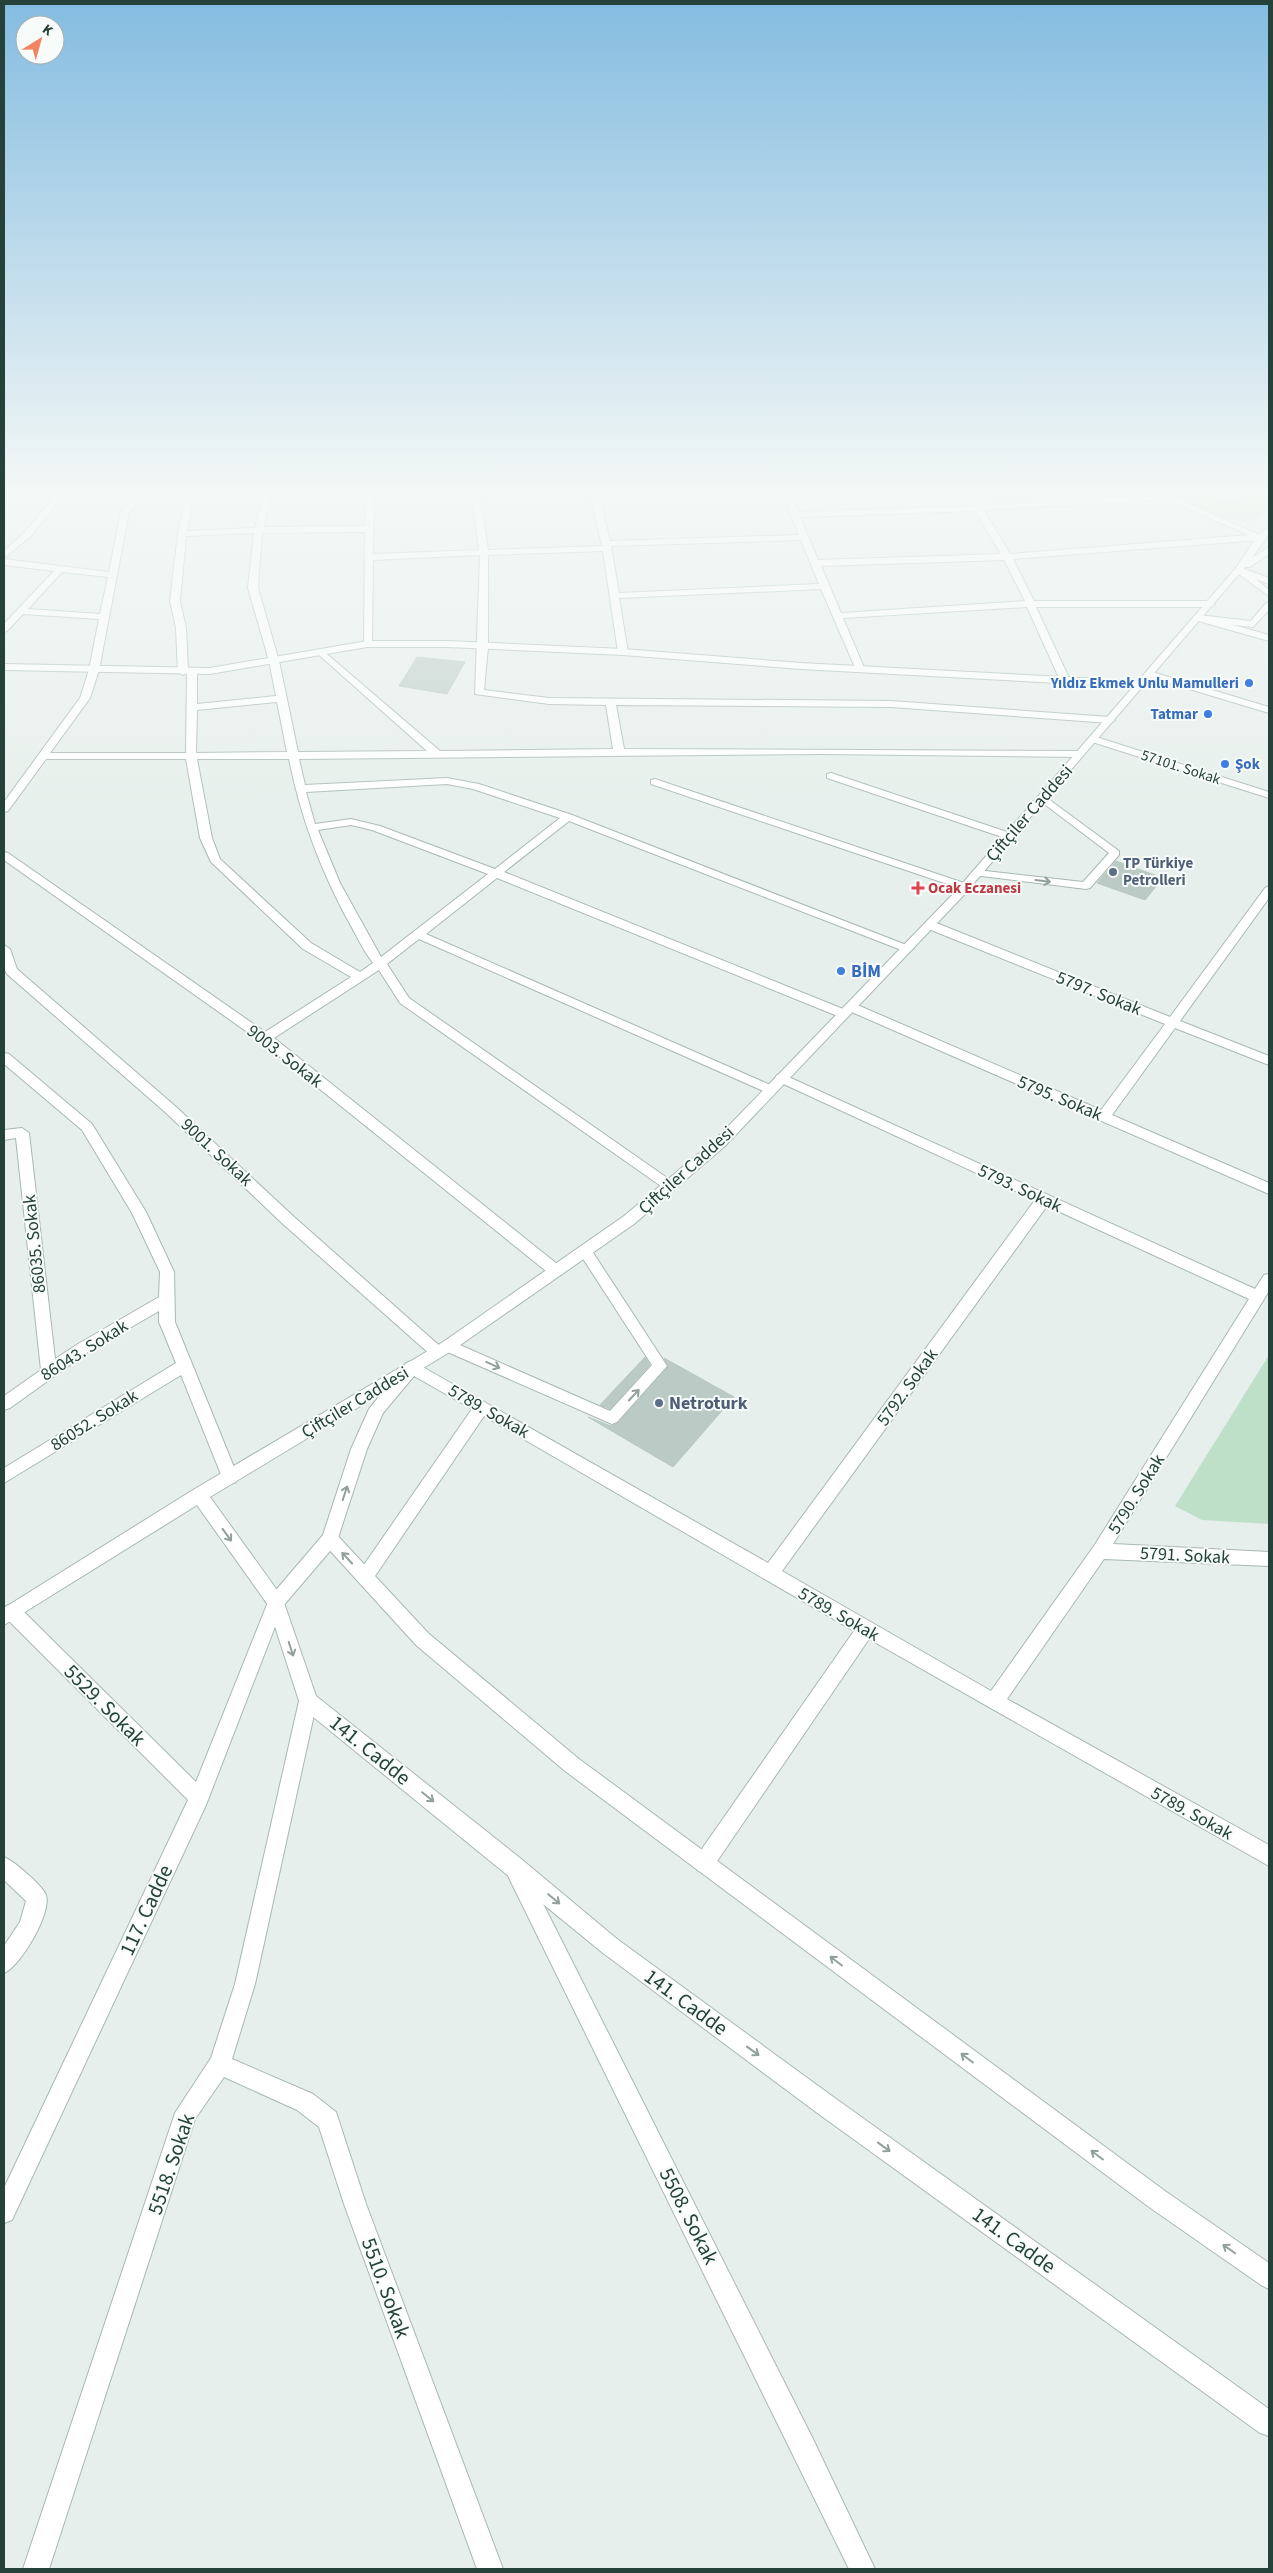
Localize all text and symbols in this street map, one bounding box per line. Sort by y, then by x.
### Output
north arrow [15,15,65,65]
text: K [38,20,57,41]
place label: Yıldız Ekmek Unlu Mamulleri [1050,673,1239,694]
marker: Yıldız Ekmek Unlu Mamulleri [1243,677,1255,689]
place label: Tatmar [1151,704,1198,725]
marker: Tatmar [1202,708,1214,720]
street label: 57101. Sokak [1138,745,1224,790]
place label: Şok [1235,754,1261,775]
marker: Şok [1219,758,1231,770]
street label: Çiftçiler Caddesi [980,759,1079,867]
place label: TP Türkiye Petrolleri [1123,853,1194,891]
marker: TP Türkiye Petrolleri [1107,866,1119,878]
one-way arrow [1035,876,1051,886]
place label: Ocak Eczanesi [928,878,1021,899]
marker: Ocak Eczanesi [912,882,924,894]
place label: BİM [851,959,881,984]
marker: BİM [835,965,847,977]
street label: 5797. Sokak [1052,965,1145,1022]
street label: 9003. Sokak [242,1019,328,1094]
street label: 5795. Sokak [1014,1069,1106,1128]
street label: 9001. Sokak [175,1113,258,1192]
street label: Çiftçiler Caddesi [633,1120,740,1220]
street label: 5793. Sokak [974,1158,1066,1219]
street label: 86035. Sokak [17,1193,52,1294]
street label: 86043. Sokak [36,1314,133,1387]
street label: 5792. Sokak [871,1343,944,1431]
street label: Çiftçiler Caddesi [297,1360,414,1444]
one-way arrow [485,1361,500,1371]
street label: 5789. Sokak [444,1378,534,1445]
street label: 86052. Sokak [46,1384,143,1457]
one-way arrow [628,1388,639,1401]
place label: Netroturk [669,1391,748,1416]
marker: Netroturk [653,1397,665,1409]
street label: 5790. Sokak [1102,1449,1171,1539]
one-way arrow [341,1486,350,1501]
one-way arrow [222,1527,232,1541]
street label: 5791. Sokak [1139,1541,1231,1570]
one-way arrow [341,1552,353,1565]
street label: 5789. Sokak [794,1581,884,1648]
one-way arrow [287,1640,296,1656]
street label: 5529. Sokak [57,1657,153,1753]
street label: 141. Cadde [323,1708,417,1792]
street label: 5789. Sokak [1146,1781,1237,1846]
one-way arrow [421,1791,434,1802]
street label: 117. Cadde [112,1860,180,1960]
one-way arrow [548,1894,561,1905]
one-way arrow [829,1956,843,1966]
street label: 141. Cadde [638,1961,734,2043]
one-way arrow [746,2046,759,2057]
one-way arrow [960,2053,974,2063]
street label: 5518. Sokak [140,2109,202,2218]
one-way arrow [877,2142,891,2152]
one-way arrow [1091,2149,1104,2160]
street label: 5508. Sokak [652,2162,726,2270]
street label: 141. Cadde [966,2199,1062,2281]
street label: 5510. Sokak [354,2234,418,2343]
one-way arrow [1222,2244,1236,2254]

